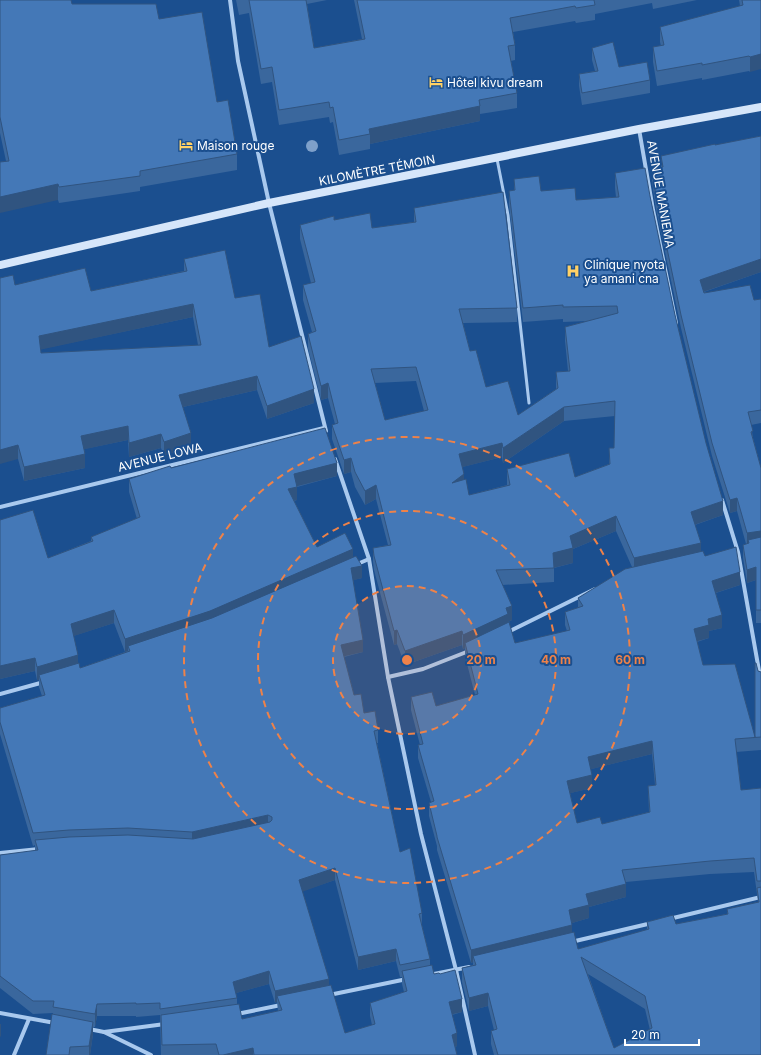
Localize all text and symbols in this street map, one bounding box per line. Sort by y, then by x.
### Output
hotel icon: Hôtel kivu dream [428,74,444,90]
place label: Hôtel kivu dream [447,75,543,90]
hotel icon: Maison rouge [178,137,194,153]
place label: Maison rouge [197,138,274,153]
street label: AVENUE MANIEMA [644,139,678,249]
street label: KILOMÈTRE TÉMOIN [318,151,436,189]
place label: Clinique nyota ya amani cna [584,257,665,286]
hospital icon: Clinique nyota ya amani cna [565,263,581,279]
street label: AVENUE LOWA [116,439,204,475]
text: 20 m [466,652,496,667]
text: 40 m [541,652,571,667]
text: 60 m [615,652,645,667]
centre of rings [400,653,414,667]
scale bar [625,1021,699,1047]
text: 20 m [631,1027,660,1042]

